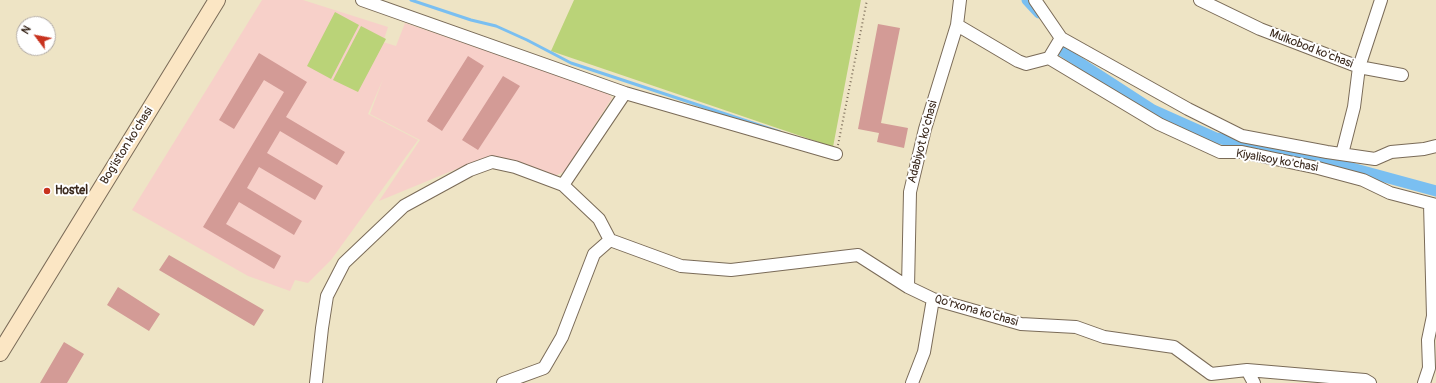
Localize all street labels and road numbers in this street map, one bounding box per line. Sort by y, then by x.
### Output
street label: Mulkobod ko'chasi [1267,26,1355,72]
street label: Adabiyot ko'chasi [905,99,941,185]
street label: Bog'iston ko'chasi [97,105,157,187]
street label: Kiyalisoy ko'chasi [1235,147,1319,175]
street label: Qo'rxona ko'chasi [933,292,1019,330]

